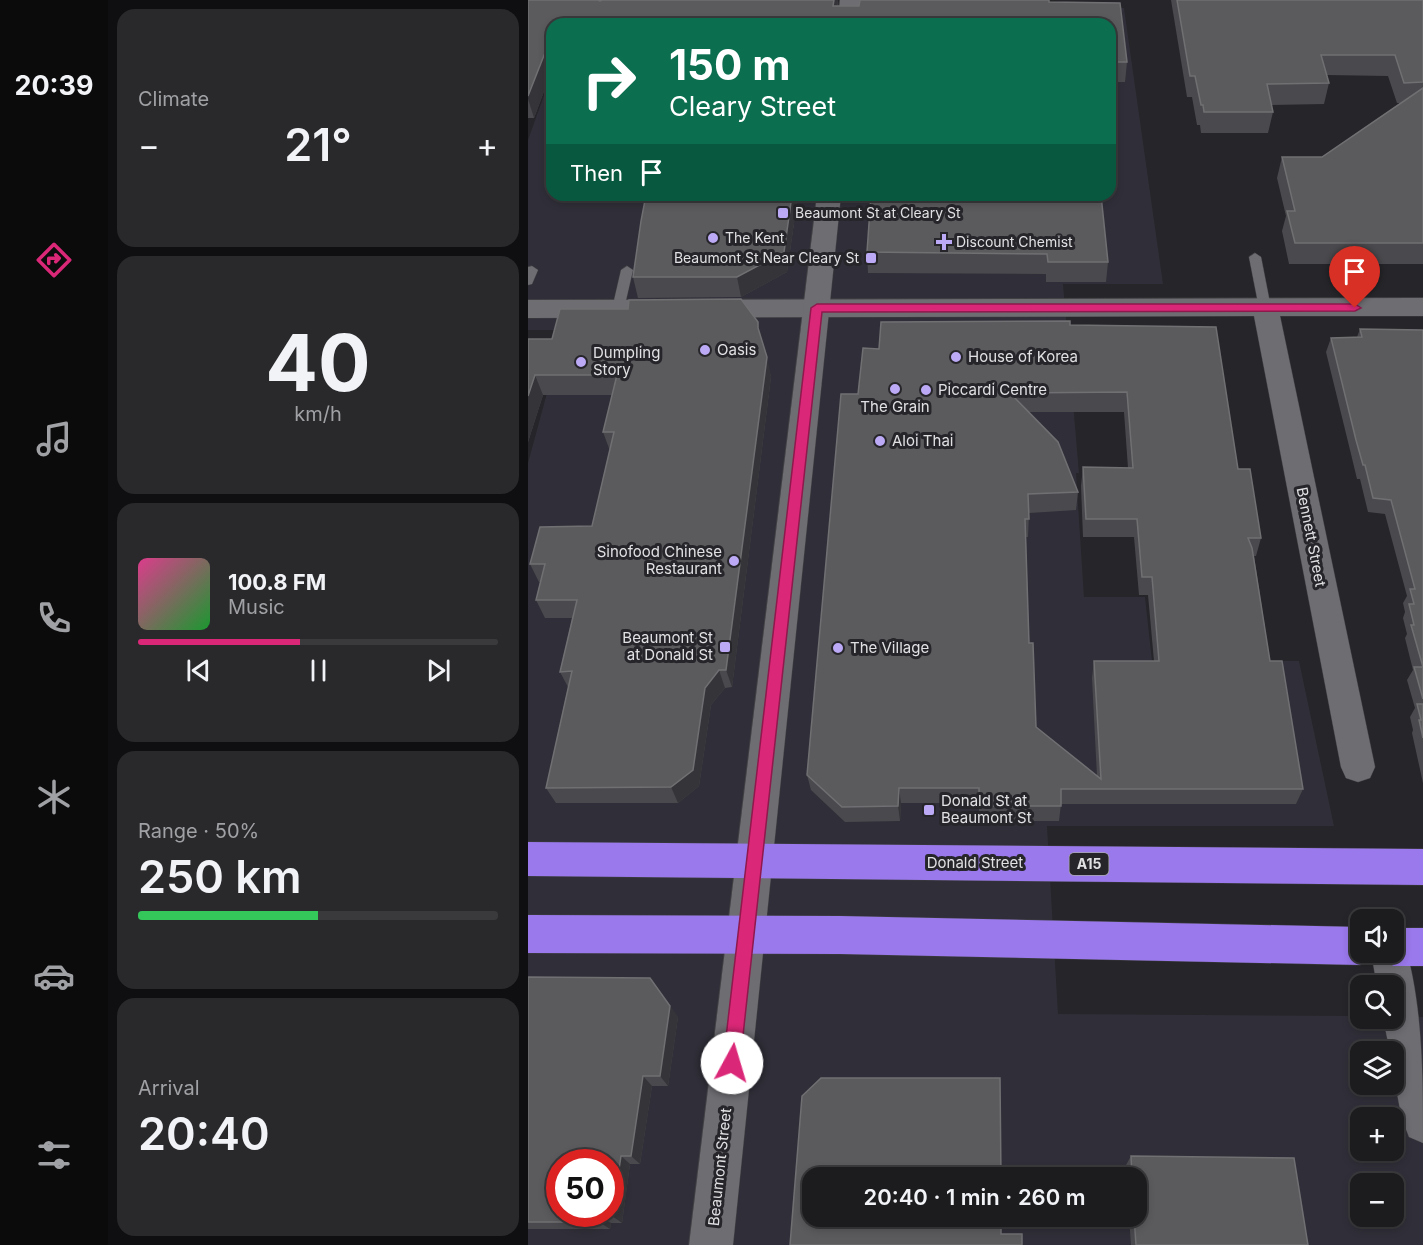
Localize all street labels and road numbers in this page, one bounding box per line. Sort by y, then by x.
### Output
street label: Bennett Street [1293,486,1330,588]
street label: Donald Street [927,853,1023,872]
road number: A15 [1070,853,1108,875]
street label: Beaumont Street [704,1107,735,1227]

